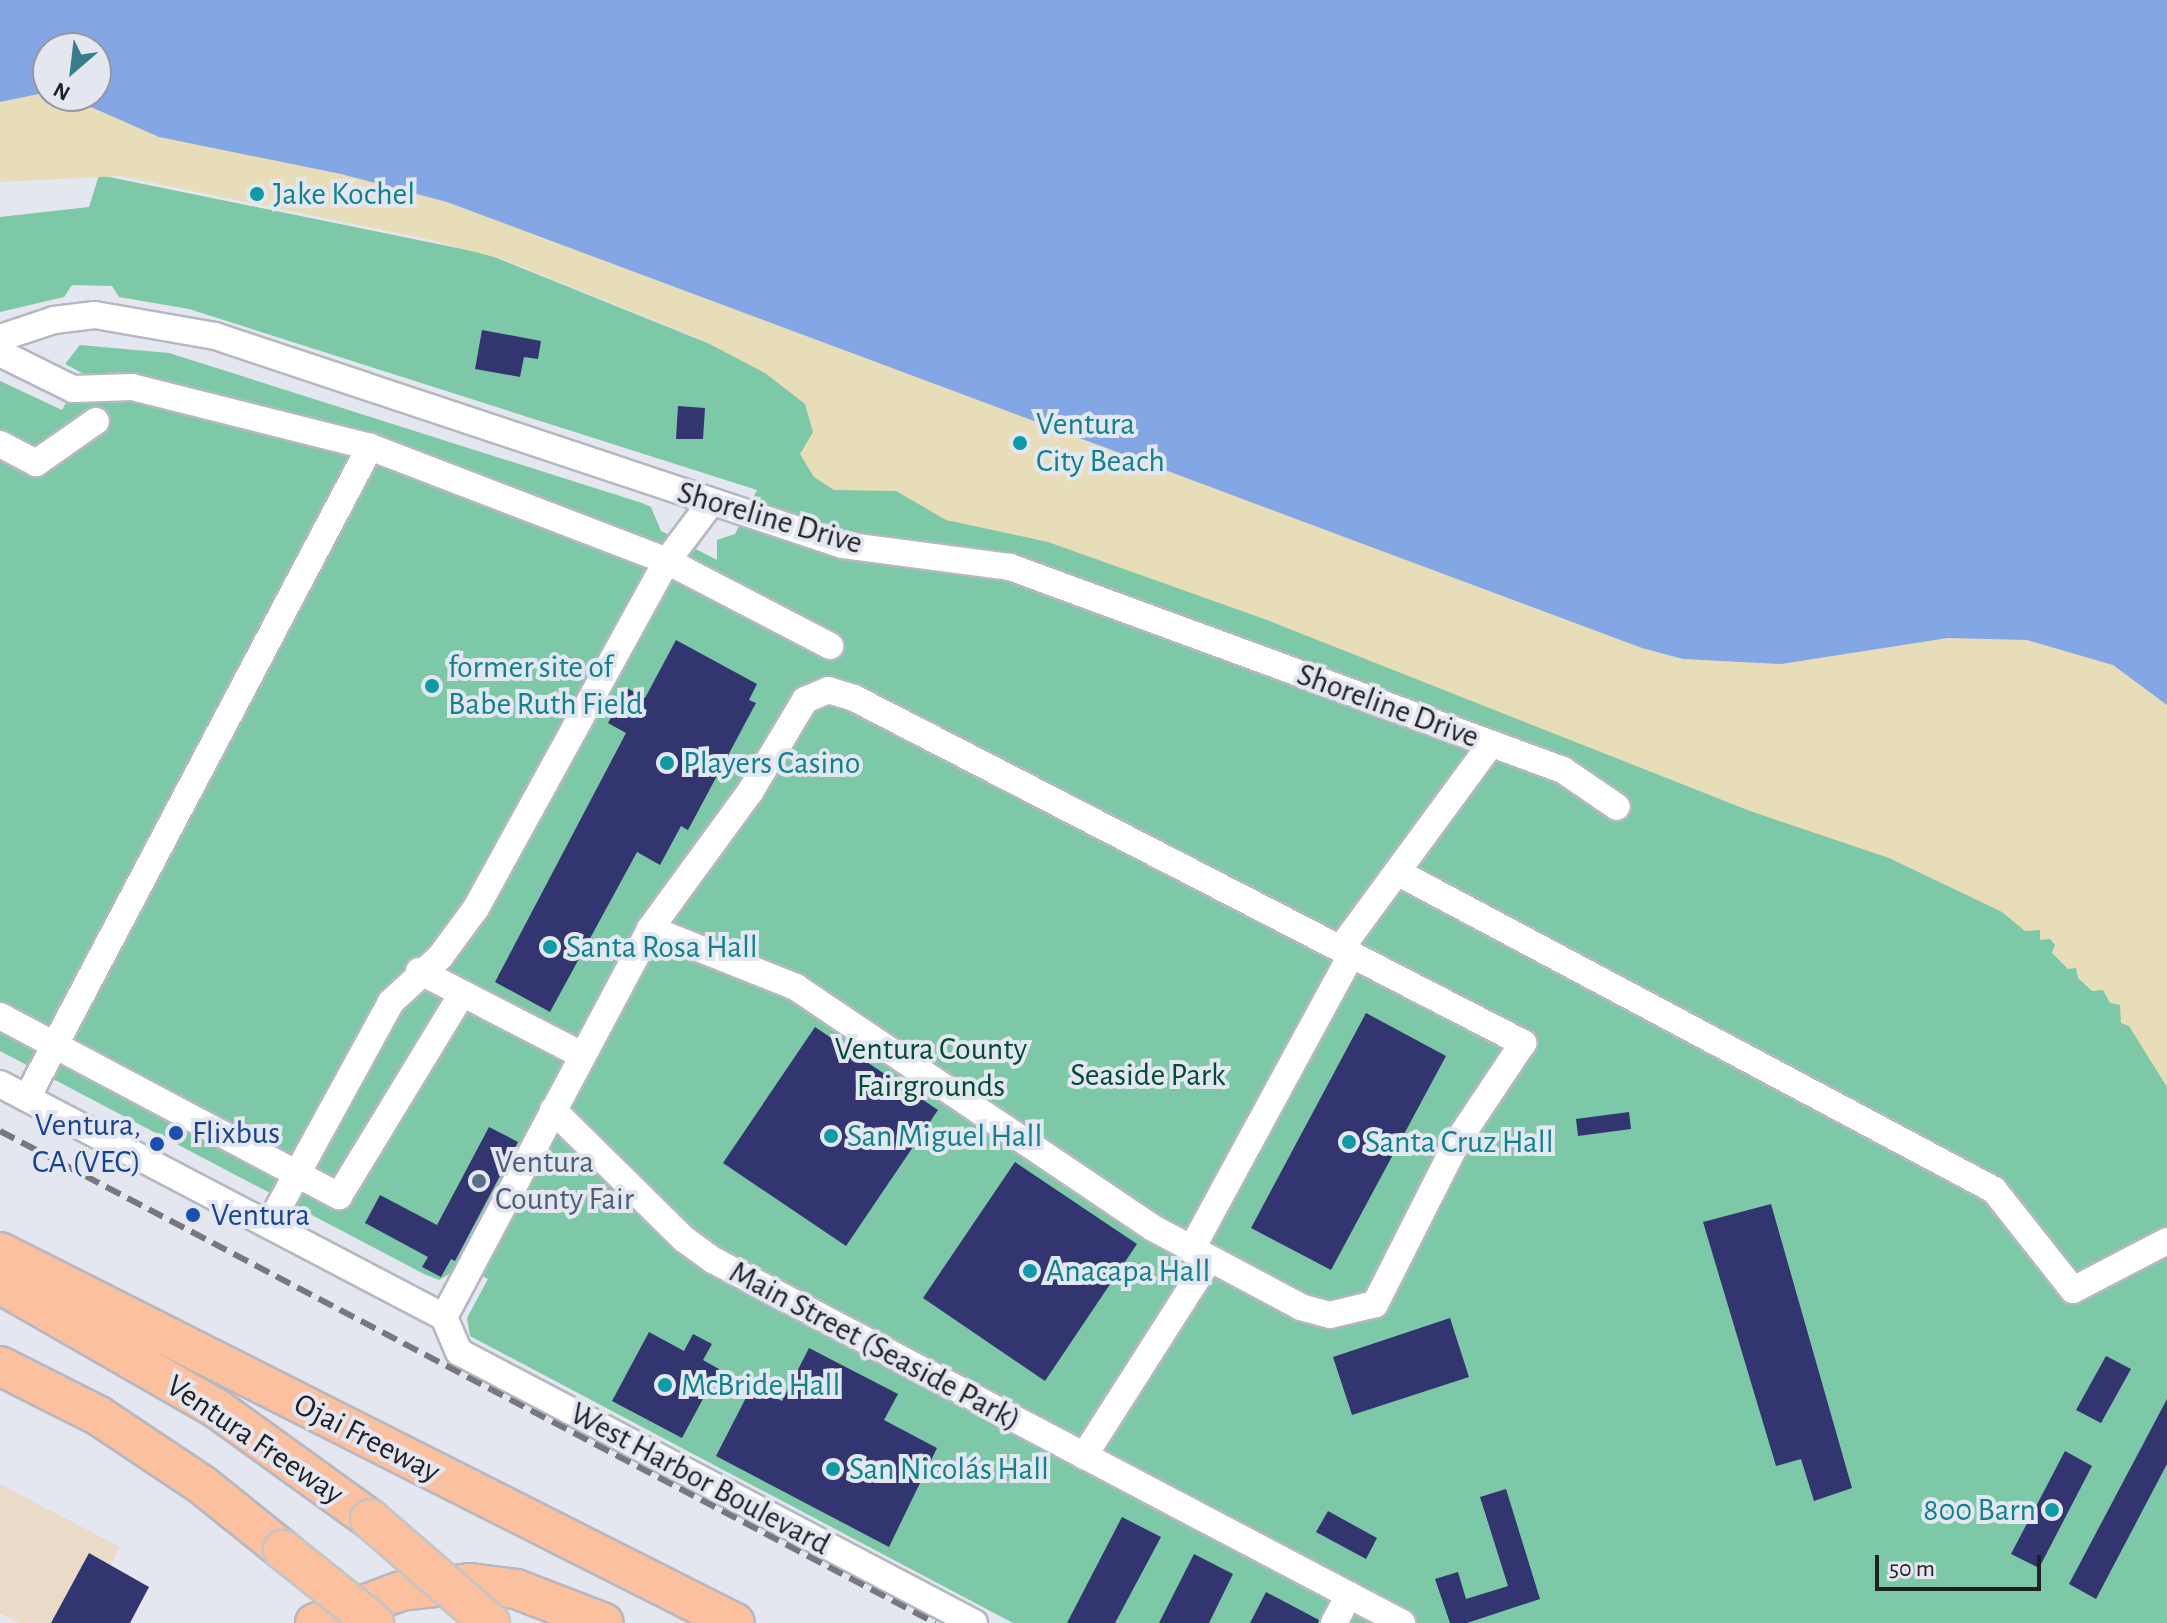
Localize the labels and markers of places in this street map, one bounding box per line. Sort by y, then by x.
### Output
place label: Jake Kochel [273,175,415,213]
marker: Jake Kochel [248,185,266,203]
place label: Ventura City Beach [1036,406,1165,481]
marker: Ventura City Beach [1011,434,1029,452]
place label: former site of Babe Ruth Field [448,649,643,724]
marker: former site of Babe Ruth Field [423,677,441,695]
place label: Players Casino [683,744,861,782]
marker: Players Casino [658,754,676,772]
place label: Santa Rosa Hall [566,928,758,966]
marker: Santa Rosa Hall [541,938,559,956]
place label: Ventura, CA (VEC) [32,1107,141,1182]
place label: Flixbus [192,1114,280,1152]
place label: San Miguel Hall [847,1117,1042,1155]
place label: Santa Cruz Hall [1365,1123,1554,1161]
marker: Flixbus [167,1124,185,1142]
marker: San Miguel Hall [822,1127,840,1145]
marker: Santa Cruz Hall [1340,1133,1358,1151]
marker: Ventura, CA (VEC) [148,1135,166,1153]
place label: Ventura County Fair [495,1144,634,1219]
marker: Ventura County Fair [470,1172,488,1190]
place label: Ventura [211,1196,310,1234]
marker: Ventura [182,1204,204,1226]
place label: Anacapa Hall [1046,1252,1210,1290]
marker: Anacapa Hall [1021,1262,1039,1280]
place label: McBride Hall [681,1366,840,1404]
marker: McBride Hall [656,1376,674,1394]
place label: San Nicolás Hall [849,1450,1049,1488]
marker: San Nicolás Hall [824,1460,842,1478]
place label: 800 Barn [1923,1491,2036,1529]
marker: 800 Barn [2043,1501,2061,1519]

